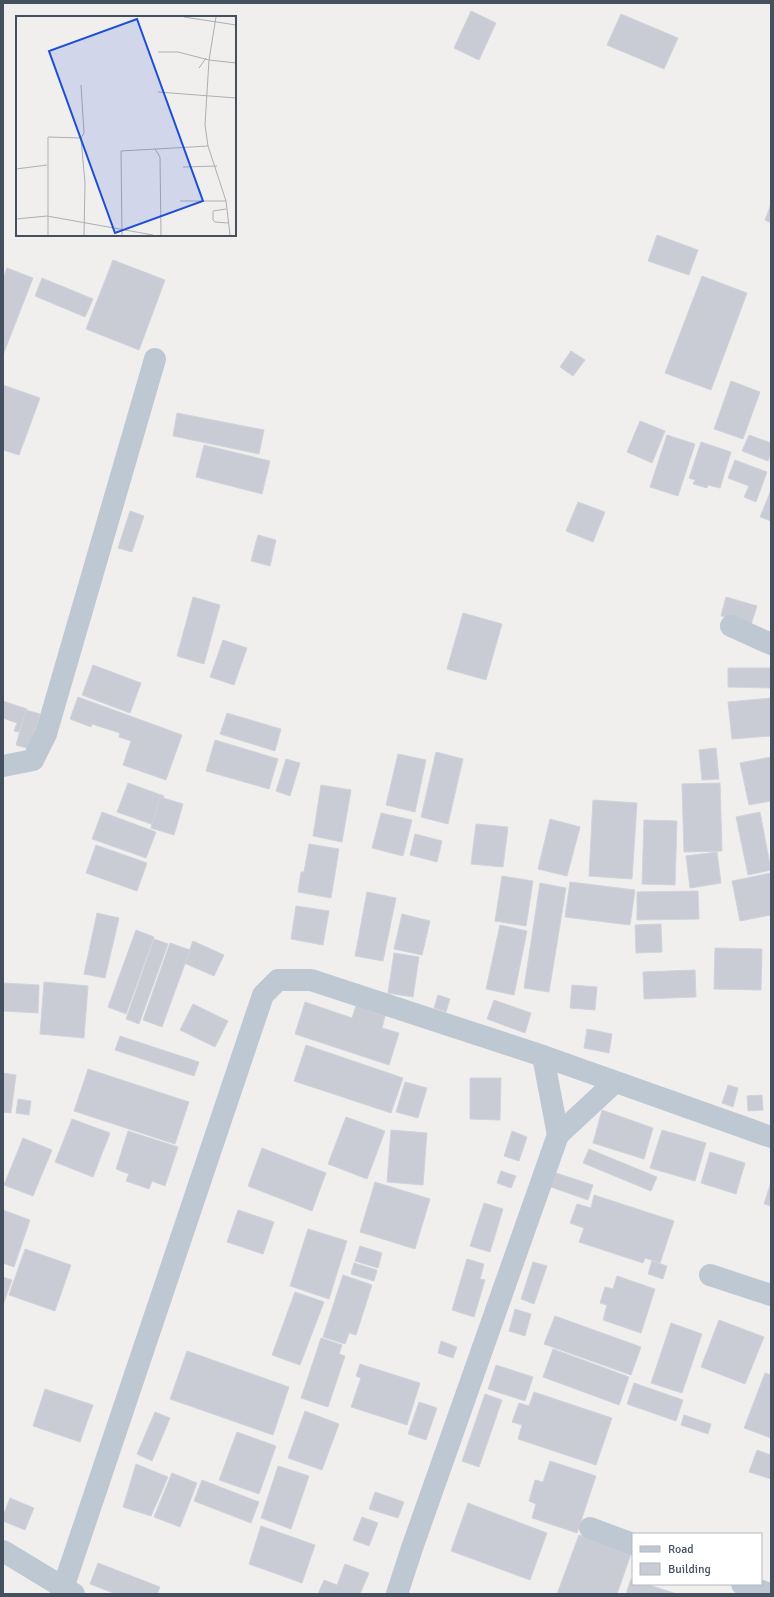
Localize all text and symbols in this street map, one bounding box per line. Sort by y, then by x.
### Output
inset map [16,16,236,236]
legend [632,1533,762,1585]
text: Road [668,1542,694,1557]
text: Building [668,1562,711,1577]

